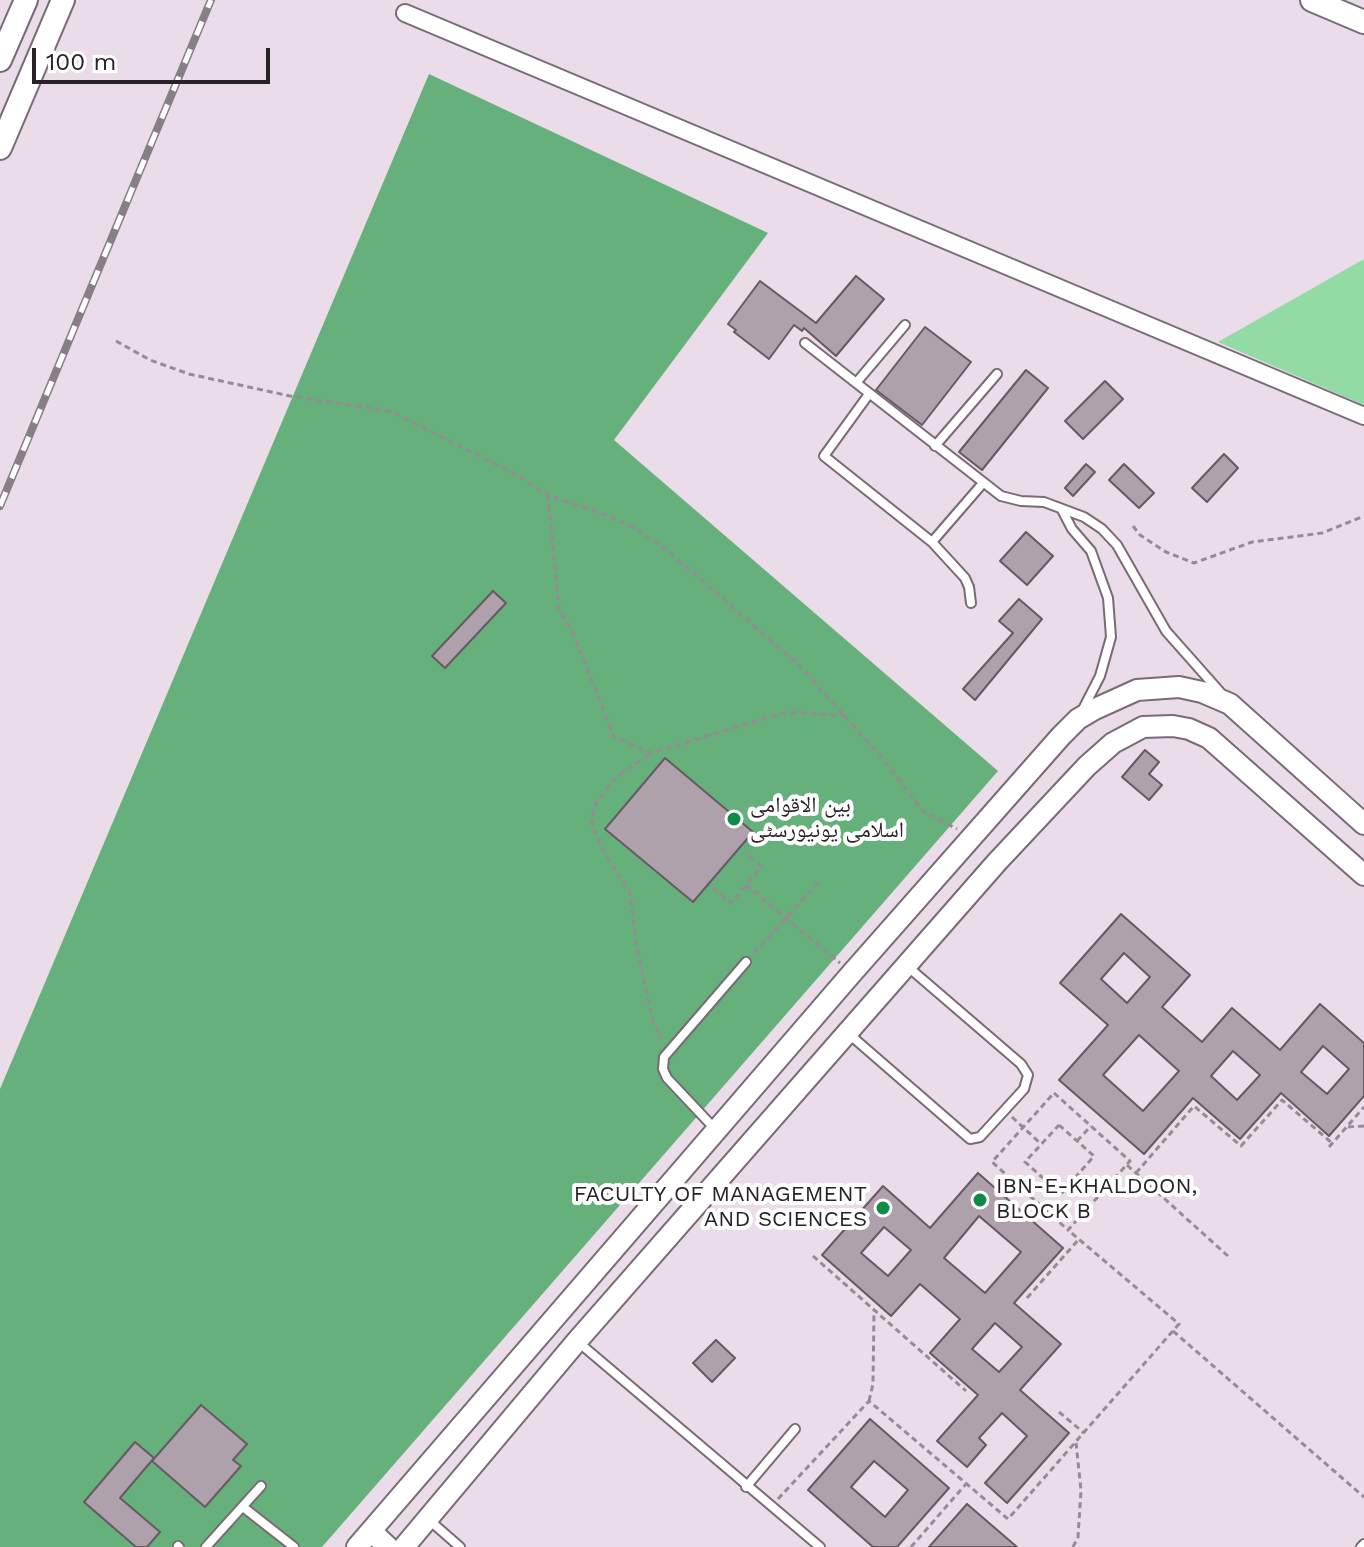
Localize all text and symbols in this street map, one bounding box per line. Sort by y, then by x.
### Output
scale bar [36,32,274,82]
text: 100 m [46,48,116,76]
place label: بین الاقوامی اسلامی یونیورسٹی [750,793,904,844]
marker: بین الاقوامی اسلامی یونیورسٹی [725,810,743,828]
place label: IBN-E-KHALDOON, BLOCK B [996,1174,1197,1226]
place label: FACULTY OF MANAGEMENT AND SCIENCES [574,1182,867,1234]
marker: IBN-E-KHALDOON, BLOCK B [971,1191,989,1209]
marker: FACULTY OF MANAGEMENT AND SCIENCES [874,1199,892,1217]

